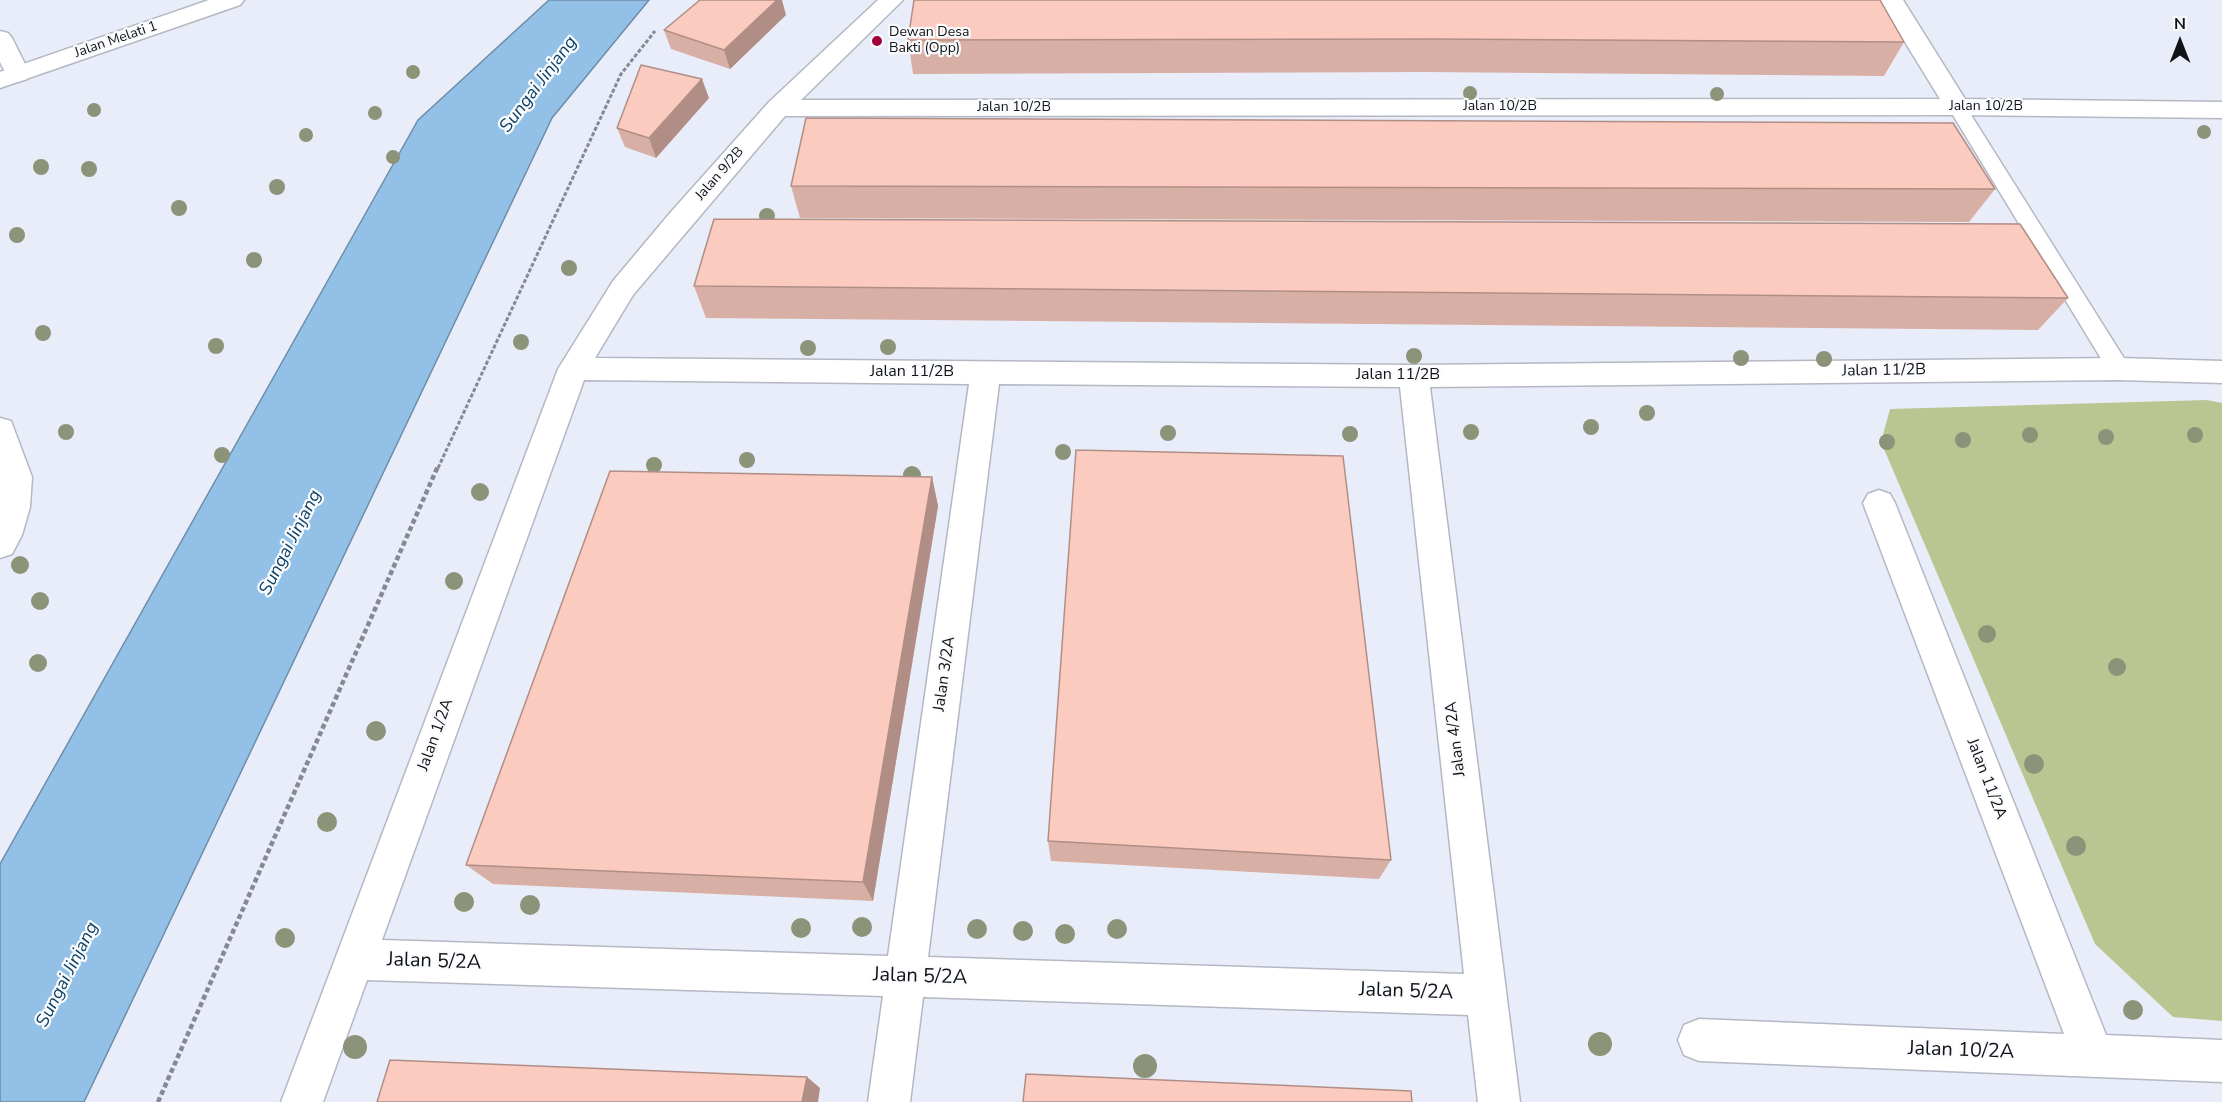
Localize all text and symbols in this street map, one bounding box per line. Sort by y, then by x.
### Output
north arrow [2150,12,2210,72]
text: N [2174,13,2186,35]
street label: Jalan Melati 1 [73,18,159,62]
place label: Dewan Desa Bakti (Opp) [889,25,969,57]
water label: Sungai Jinjang [496,33,582,137]
marker: Dewan Desa Bakti (Opp) [870,34,884,48]
street label: Jalan 10/2B [1463,99,1537,115]
street label: Jalan 10/2B [1949,99,2023,115]
street label: Jalan 10/2B [977,100,1051,116]
street label: Jalan 9/2B [692,144,748,204]
street label: Jalan 11/2B [1842,361,1926,381]
street label: Jalan 11/2B [870,362,954,382]
street label: Jalan 11/2B [1356,365,1440,385]
water label: Sungai Jinjang [255,487,327,599]
street label: Jalan 3/2A [930,635,960,713]
street label: Jalan 1/2A [414,696,458,774]
street label: Jalan 4/2A [1442,700,1470,778]
street label: Jalan 11/2A [1962,736,2010,822]
water label: Sungai Jinjang [32,919,104,1031]
street label: Jalan 5/2A [386,948,482,976]
street label: Jalan 5/2A [872,963,968,991]
street label: Jalan 5/2A [1358,978,1454,1006]
street label: Jalan 10/2A [1907,1037,2015,1065]

